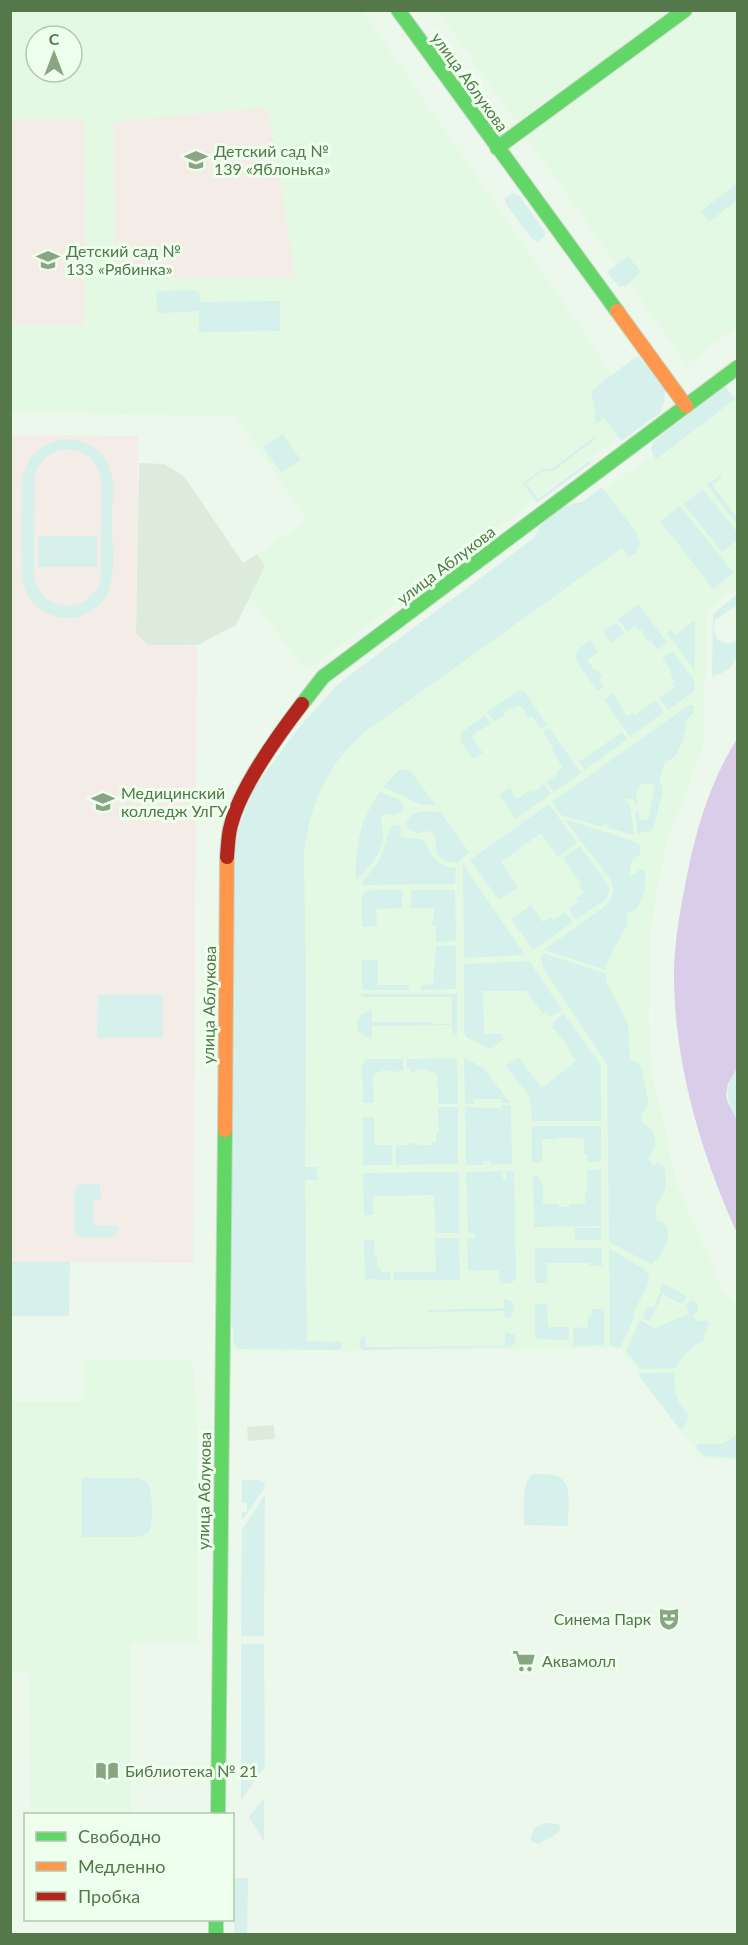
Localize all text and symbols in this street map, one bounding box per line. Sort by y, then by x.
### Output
north arrow [24,24,84,84]
street label: улица Аблукова [428,28,513,135]
text: С [49,29,60,48]
place label: Детский сад № 139 «Яблонька» [214,141,331,178]
school or university icon: Детский сад № 139 «Яблонька» [183,147,209,173]
place label: Детский сад № 133 «Рябинка» [66,241,181,278]
school or university icon: Детский сад № 133 «Рябинка» [35,247,61,273]
street label: улица Аблукова [393,522,498,608]
place label: Медицинский колледж УлГУ [121,783,228,820]
school or university icon: Медицинский колледж УлГУ [90,789,116,815]
street label: улица Аблукова [198,946,219,1064]
street label: улица Аблукова [193,1432,214,1550]
theatre icon: Синема Парк [656,1606,682,1632]
place label: Синема Парк [554,1609,652,1628]
supermarket icon: Аквамолл [511,1648,537,1674]
place label: Аквамолл [542,1651,616,1670]
library icon: Библиотека № 21 [94,1758,120,1784]
place label: Библиотека № 21 [125,1761,258,1780]
legend [24,1813,234,1921]
text: Свободно [78,1825,161,1847]
text: Медленно [78,1855,166,1877]
text: Пробка [78,1885,140,1907]

